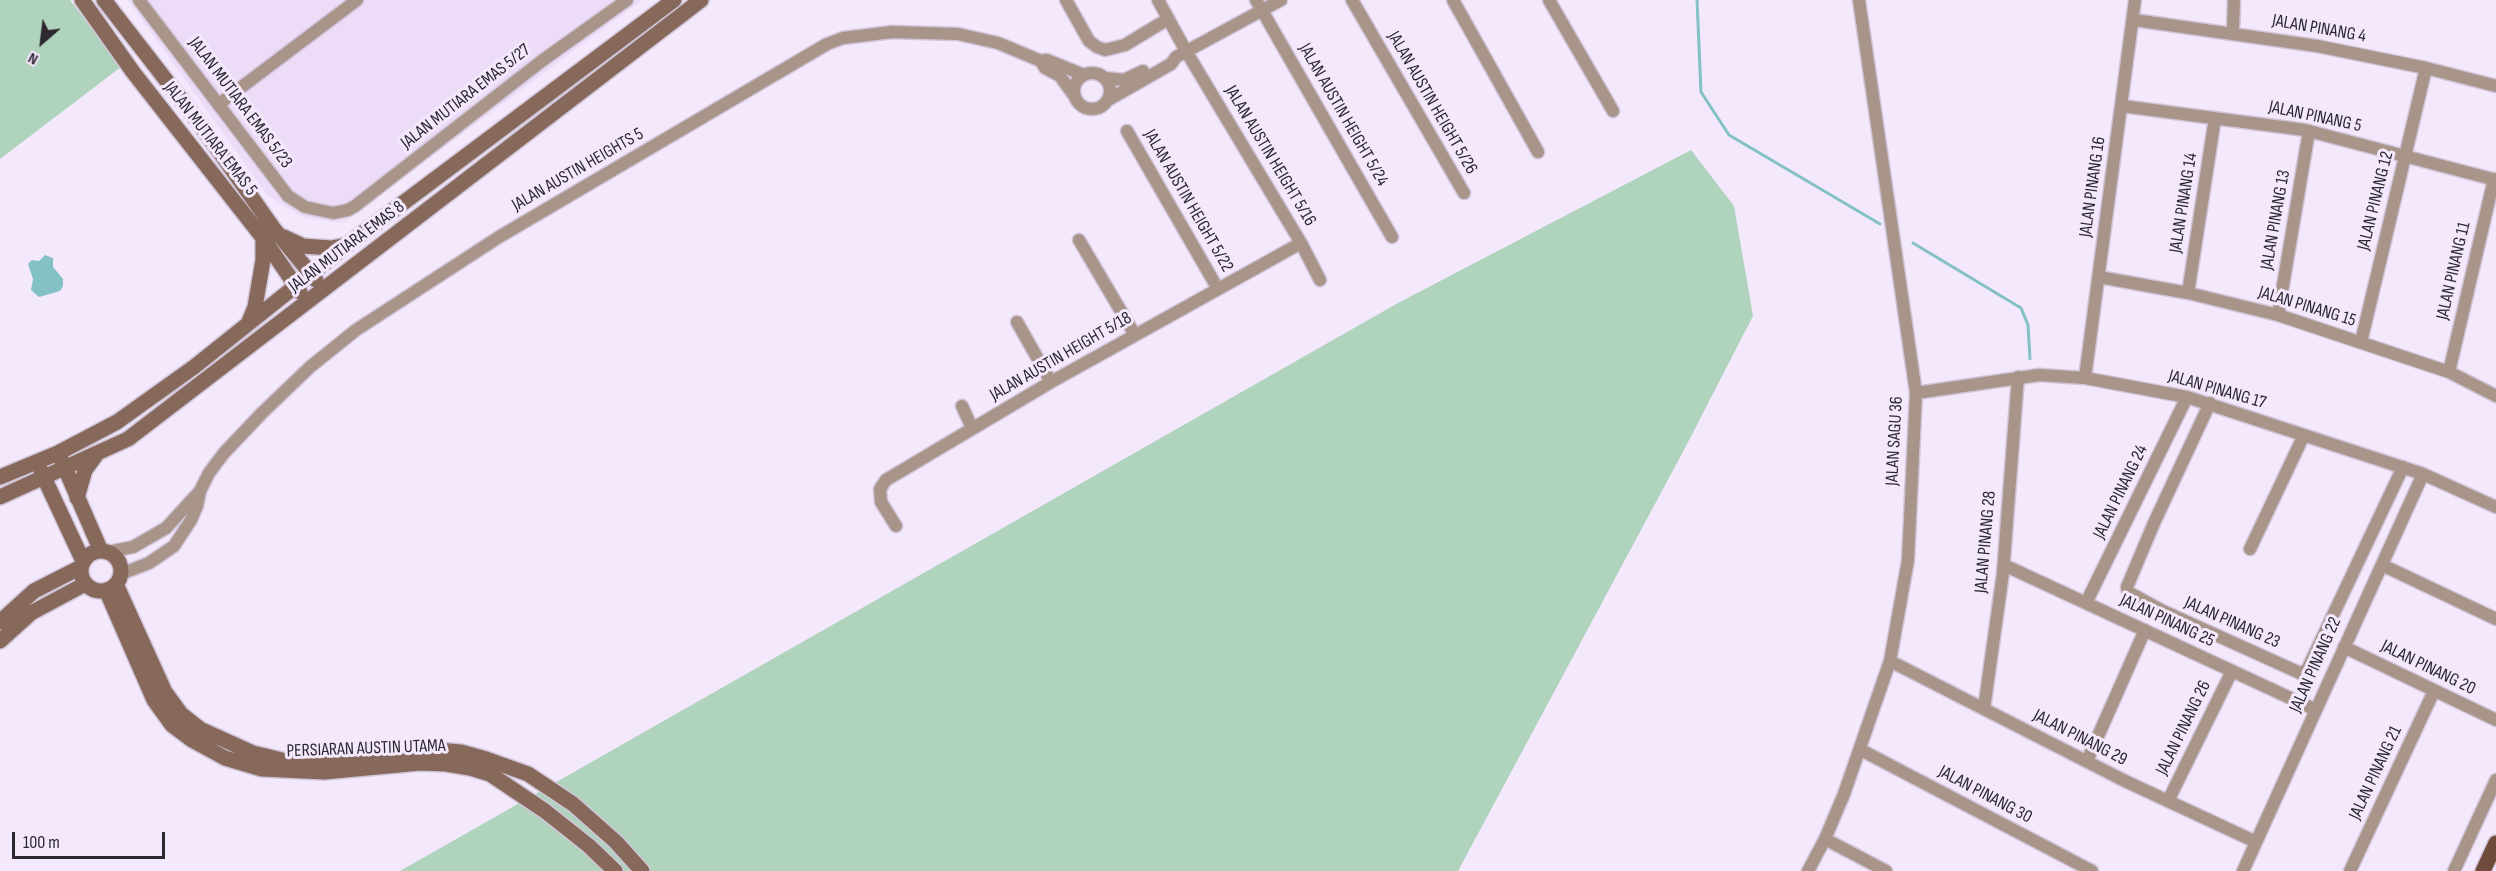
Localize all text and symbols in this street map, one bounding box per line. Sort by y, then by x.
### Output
street label: JALAN PINANG 4 [2271,10,2367,48]
north arrow [12,12,72,72]
street label: JALAN AUSTIN HEIGHT 5/26 [1382,28,1482,178]
street label: JALAN MUTIARA EMAS 5/23 [184,33,296,173]
street label: JALAN MUTIARA EMAS 5/27 [397,40,535,154]
street label: JALAN AUSTIN HEIGHT 5/24 [1293,40,1393,190]
text: N [25,48,42,69]
street label: JALAN MUTIARA EMAS 5 [159,78,261,200]
street label: JALAN AUSTIN HEIGHT 5/16 [1219,82,1321,230]
street label: JALAN PINANG 5 [2267,97,2363,137]
street label: JALAN AUSTIN HEIGHTS 5 [508,124,648,216]
street label: JALAN AUSTIN HEIGHT 5/22 [1138,126,1238,276]
street label: JALAN PINANG 16 [2075,135,2111,239]
street label: JALAN PINANG 12 [2353,149,2399,253]
street label: JALAN PINANG 14 [2165,151,2203,255]
street label: JALAN PINANG 13 [2257,168,2295,272]
street label: JALAN MUTIARA EMAS 8 [285,196,409,298]
street label: JALAN PINANG 11 [2432,220,2476,322]
street label: JALAN PINANG 15 [2256,282,2358,332]
street label: JALAN AUSTIN HEIGHT 5/18 [986,308,1136,406]
street label: JALAN PINANG 17 [2166,366,2268,414]
street label: JALAN SAGU 36 [1882,396,1908,486]
street label: JALAN PINANG 24 [2089,441,2153,543]
street label: JALAN PINANG 28 [1971,490,2001,594]
street label: JALAN PINANG 25 [2116,590,2218,652]
street label: JALAN PINANG 23 [2181,592,2283,654]
street label: JALAN PINANG 22 [2285,614,2347,716]
street label: JALAN PINANG 20 [2377,636,2479,700]
street label: JALAN PINANG 26 [2152,677,2216,779]
street label: JALAN PINANG 29 [2029,705,2131,771]
street label: JALAN PINANG 21 [2345,723,2407,823]
street label: PERSIARAN AUSTIN UTAMA [286,735,446,763]
street label: JALAN PINANG 30 [1935,761,2035,829]
scale bar [15,820,168,858]
text: 100 m [23,832,60,853]

